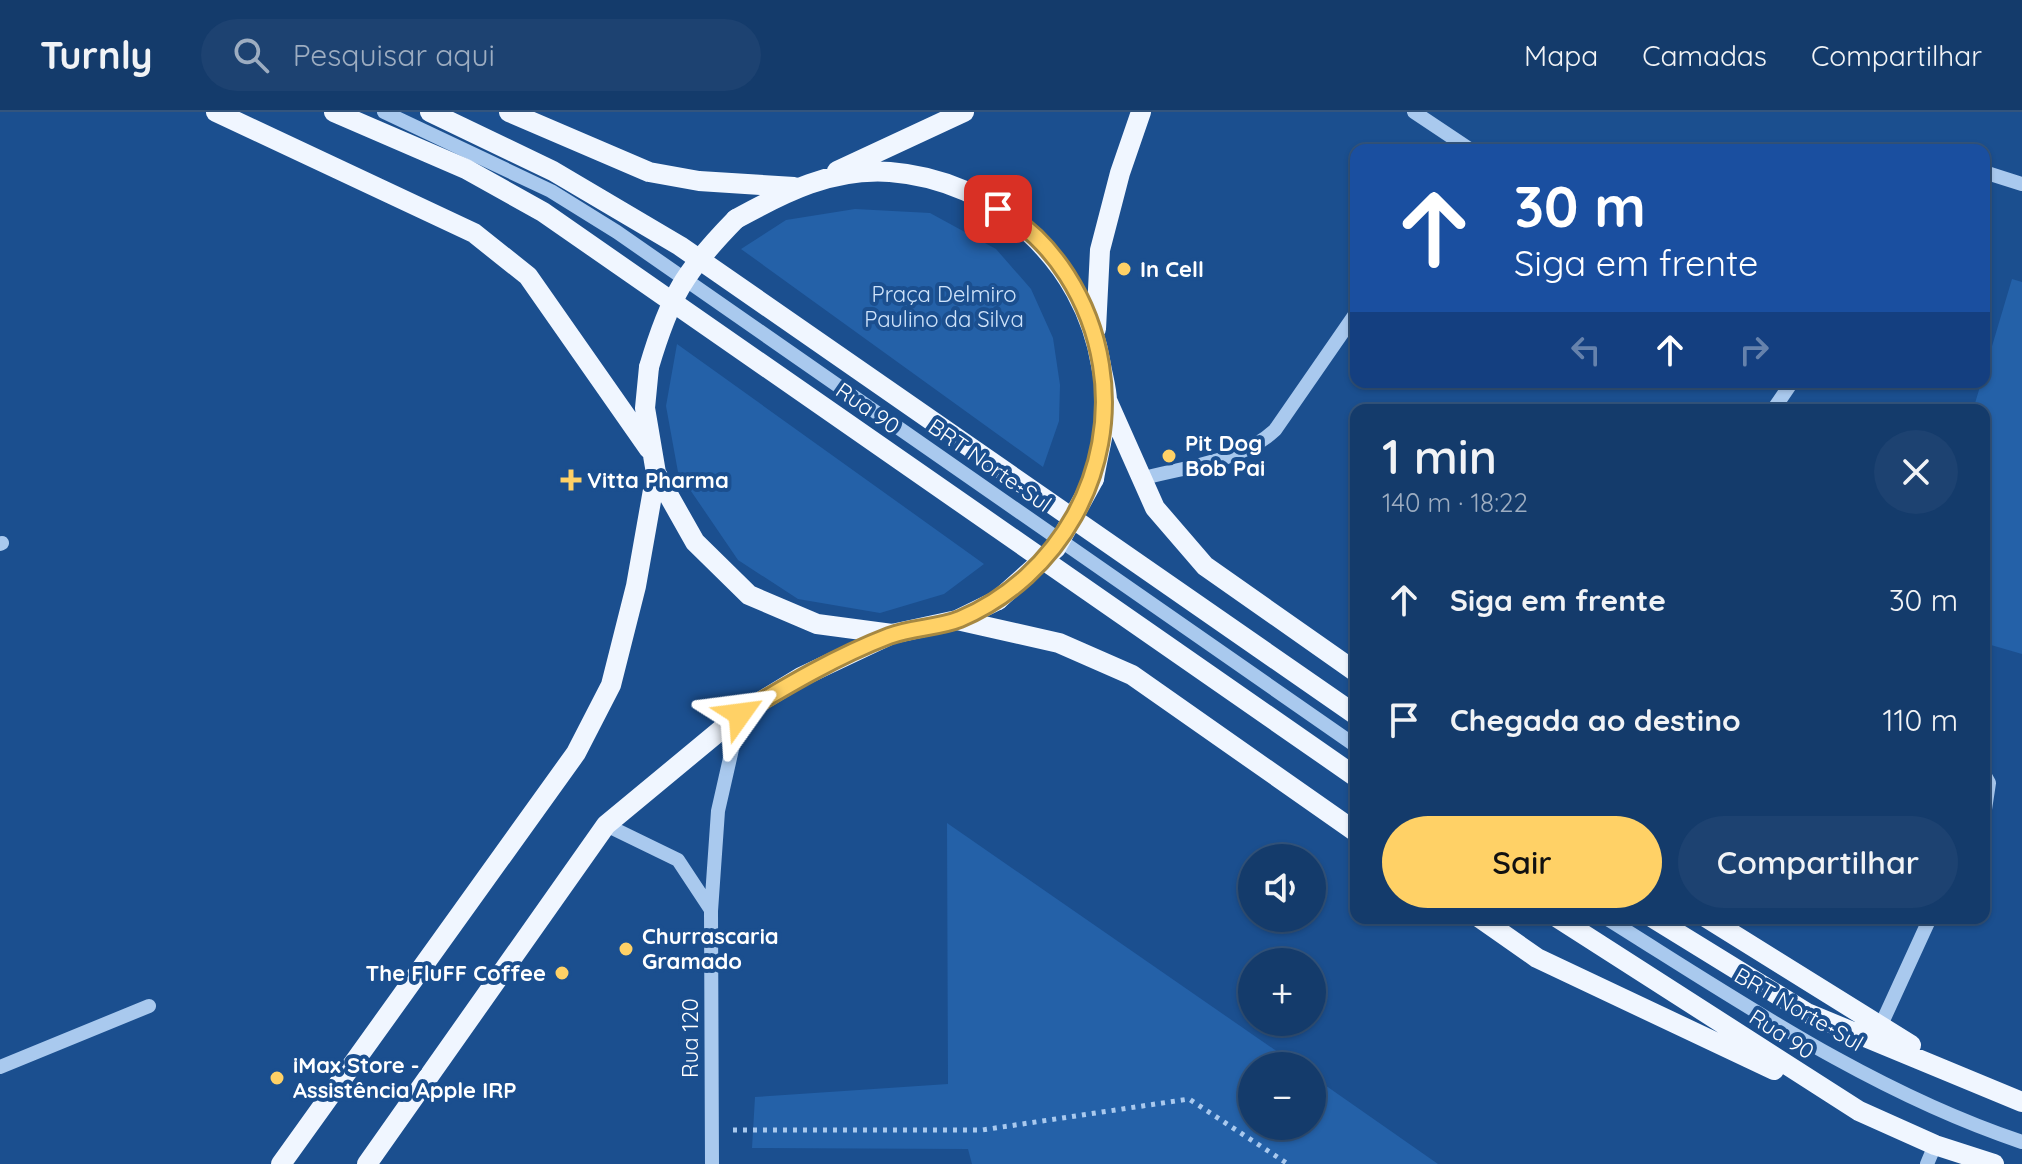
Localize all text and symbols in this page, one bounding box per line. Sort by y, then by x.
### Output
search box [201,19,761,91]
text: Turnly [40,31,153,79]
icon: search [229,33,273,77]
text: Pesquisar aqui [293,36,495,74]
text: Mapa [1524,38,1598,73]
text: Camadas [1642,38,1767,73]
text: Compartilhar [1811,38,1982,73]
text: 30 m [1514,171,1646,241]
pin [964,175,1032,243]
icon: ahead [1382,176,1486,280]
icon: arrive [976,187,1020,231]
text: Siga em frente [1514,240,1758,285]
place label: In Cell [1140,255,1204,283]
marker: In Cell [1115,260,1133,278]
park label: Praça Delmiro Paulino da Silva [864,280,1024,333]
icon: left [1564,328,1608,372]
icon: ahead [1648,328,1692,372]
icon: right [1732,328,1776,372]
street label: Rua 90 [831,376,905,440]
street label: BRT Norte-Sul [923,412,1057,518]
text: 1 min [1382,426,1497,486]
place label: Pit Dog Bob Pai [1185,429,1265,482]
button: close [1874,430,1958,514]
marker: Pit Dog Bob Pai [1160,447,1178,465]
place label: Vitta Pharma [587,466,729,494]
marker: Vitta Pharma [562,471,580,489]
text: 140 m · 18:22 [1382,486,1528,519]
icon: ahead [1382,578,1426,622]
text: Siga em frente [1450,581,1666,619]
text: 30 m [1889,581,1958,619]
position arrow [698,672,782,756]
icon: arrive [1382,698,1426,742]
text: Chegada ao destino [1450,701,1741,739]
text: 110 m [1882,701,1958,739]
button: Sair [1382,816,1662,908]
button: Compartilhar [1678,816,1958,908]
map controls [1238,844,1326,1140]
button: sound [1238,844,1326,932]
place label: Churrascaria Gramado [642,922,779,975]
marker: Churrascaria Gramado [617,940,635,958]
button: + [1238,948,1326,1036]
place label: The FluFF Coffee [365,959,546,987]
street label: BRT Norte-Sul [1730,961,1868,1057]
marker: The FluFF Coffee [553,964,571,982]
street label: Rua 120 [676,998,704,1078]
street label: Rua 90 [1744,1003,1820,1065]
place label: iMax Store - Assistência Apple IRP [293,1051,517,1104]
button: − [1238,1052,1326,1140]
marker: iMax Store - Assistência Apple IRP [268,1069,286,1087]

